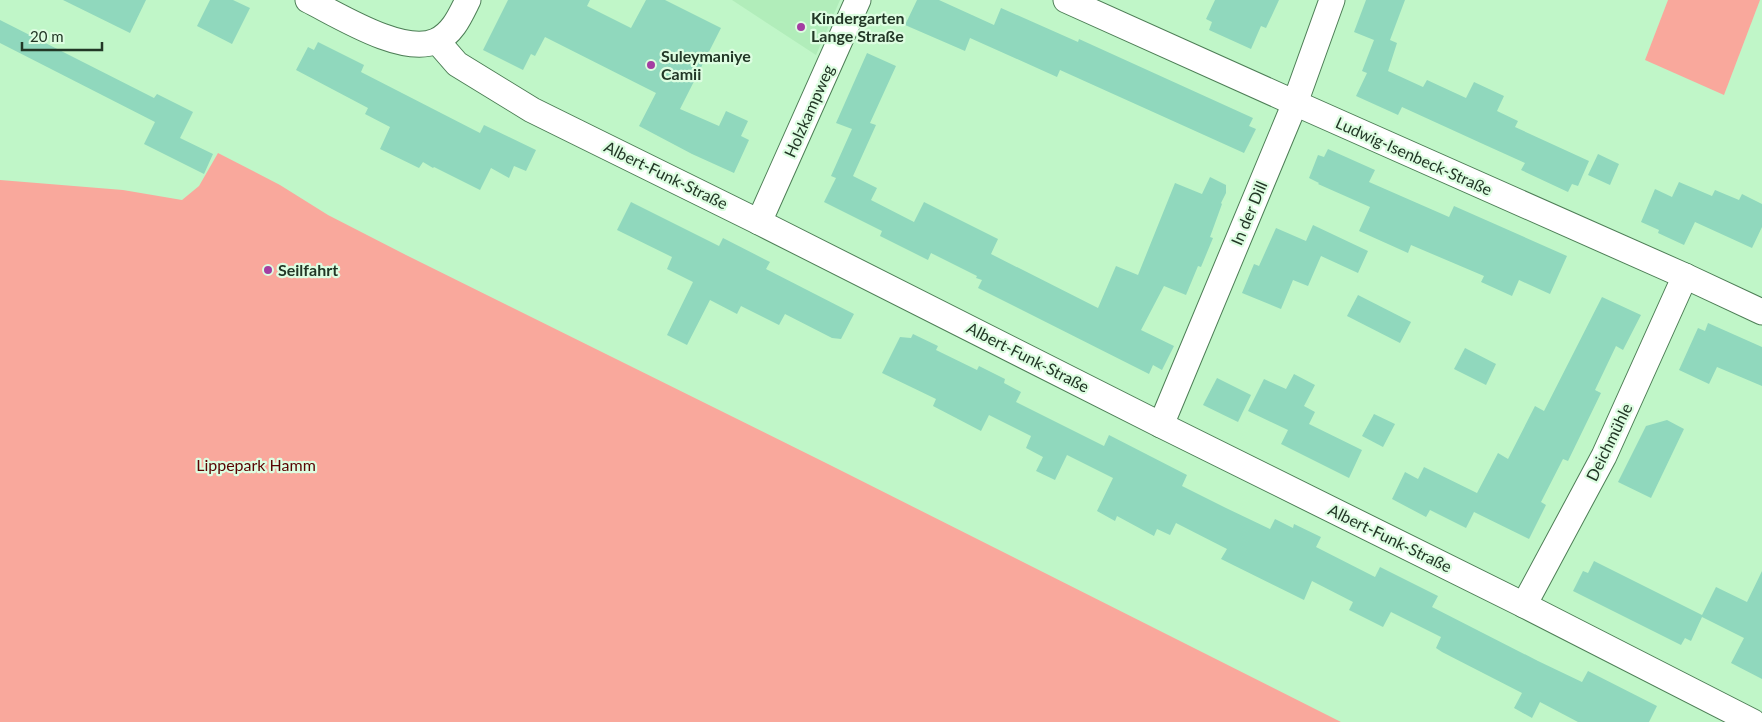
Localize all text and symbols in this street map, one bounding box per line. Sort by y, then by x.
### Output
place label: Kindergarten Lange Straße [811,8,905,45]
scale bar [22,20,102,52]
marker: Kindergarten Lange Straße [795,21,807,33]
text: 20 m [30,27,64,45]
place label: Suleymaniye Camii [661,46,751,83]
marker: Suleymaniye Camii [645,59,657,71]
street label: Holzkampweg [780,62,837,160]
street label: Ludwig-Isenbeck-Straße [1333,112,1495,199]
street label: Albert-Funk-Straße [601,136,731,213]
street label: In der Dill [1227,178,1271,248]
place label: Seilfahrt [278,260,338,279]
marker: Seilfahrt [262,264,274,276]
street label: Albert-Funk-Straße [964,317,1093,396]
street label: Deichmühle [1582,400,1636,484]
park label: Lippepark Hamm [196,455,316,474]
street label: Albert-Funk-Straße [1325,499,1455,576]

